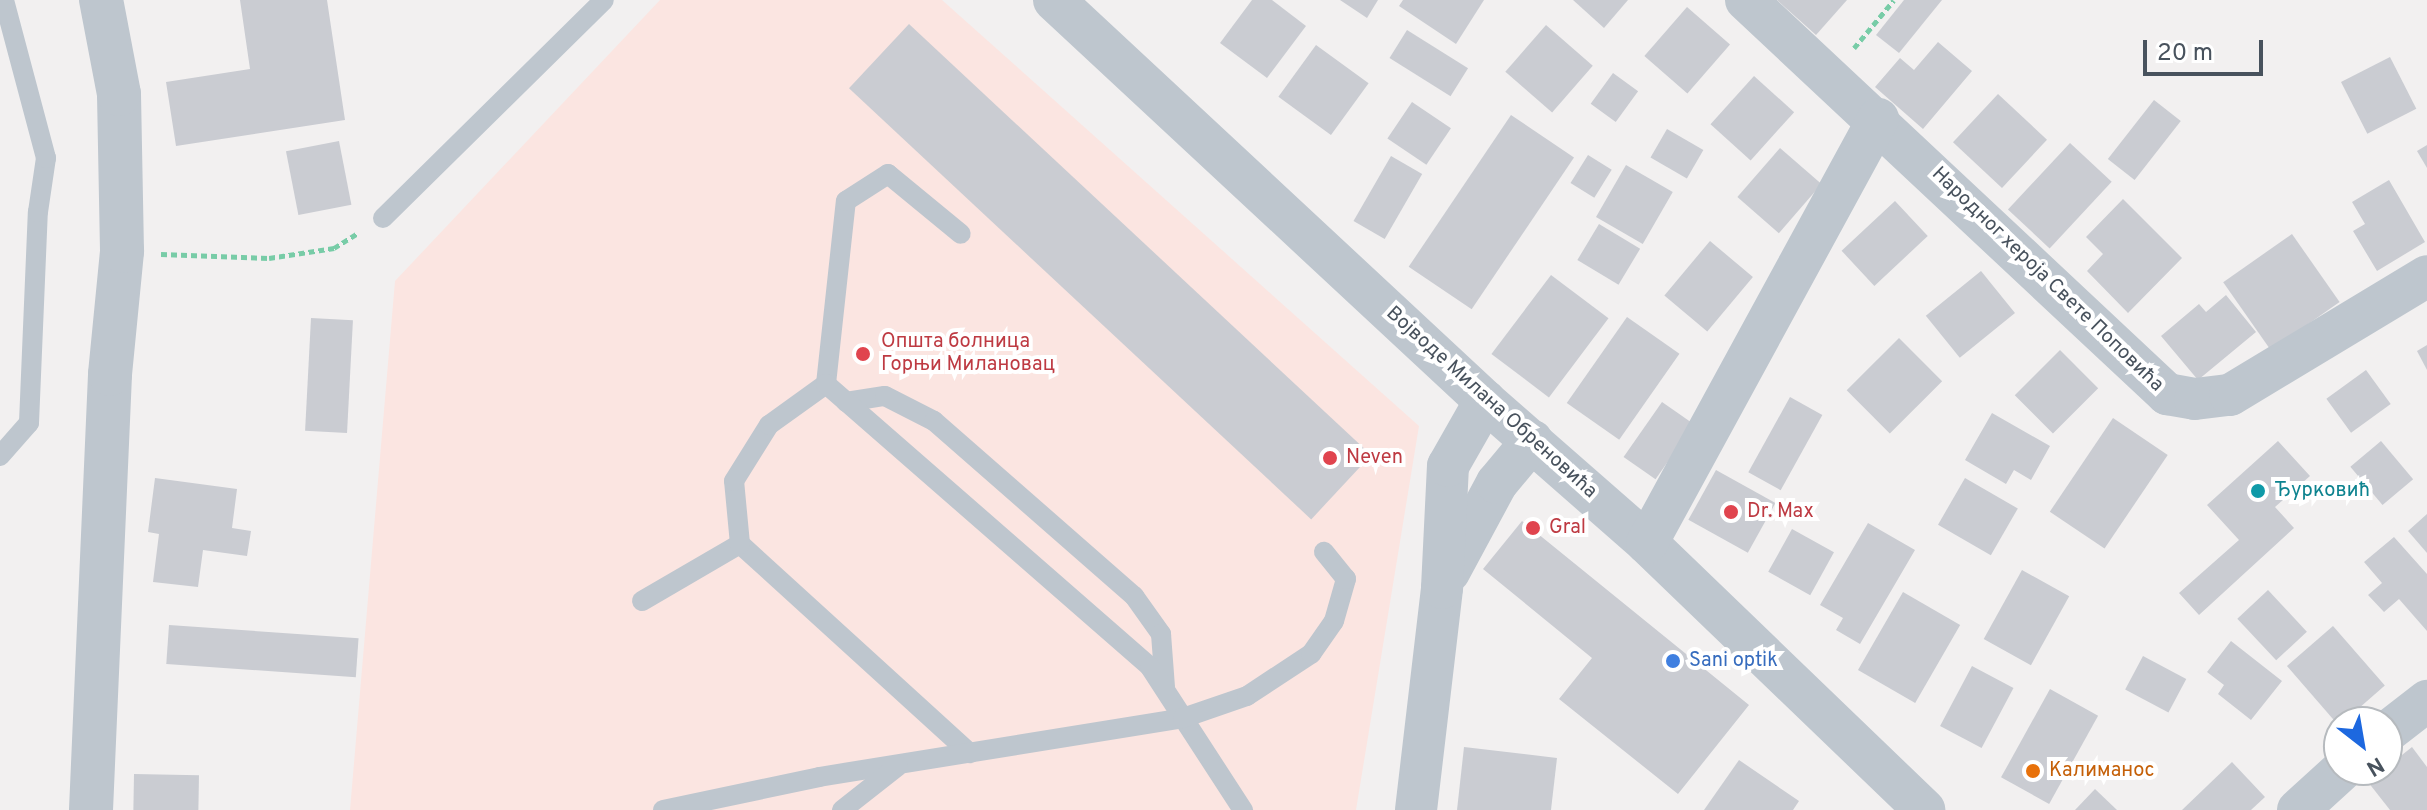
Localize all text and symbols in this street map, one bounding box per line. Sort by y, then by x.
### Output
scale bar [2147,24,2267,74]
text: 20 m [2157,39,2213,69]
street label: Народног хероја Свете Поповића [1926,163,2168,397]
street label: Војводе Милана Обреновића [1381,302,1601,504]
place label: Општа болница Горњи Милановац [881,330,1055,377]
marker: Општа болница Горњи Милановац [852,343,874,365]
place label: Neven [1346,446,1403,470]
marker: Neven [1321,449,1339,467]
place label: Ђурковић [2274,479,2370,503]
marker: Ђурковић [2249,482,2267,500]
place label: Dr. Max [1747,500,1814,524]
marker: Dr. Max [1722,503,1740,521]
place label: Gral [1549,516,1586,540]
marker: Gral [1524,519,1542,537]
place label: Sani optik [1689,649,1778,673]
marker: Sani optik [1664,652,1682,670]
north arrow [2323,706,2403,786]
text: N [2361,750,2388,781]
place label: Калиманос [2049,759,2155,783]
marker: Калиманос [2024,762,2042,780]

